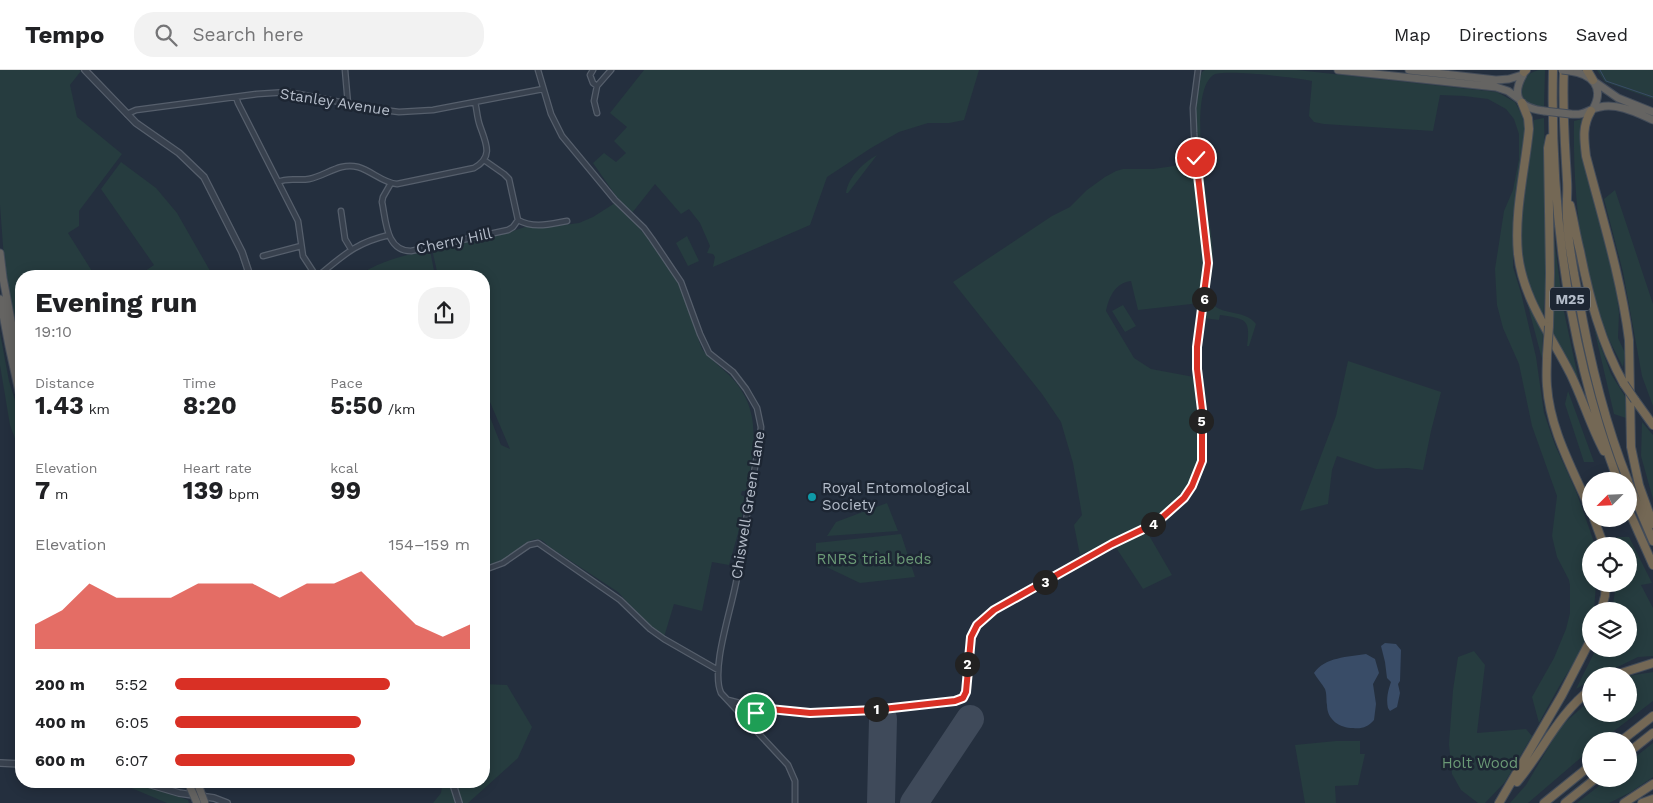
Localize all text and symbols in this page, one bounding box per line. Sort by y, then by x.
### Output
search box [134,12,484,57]
text: Tempo [25,21,104,49]
icon: search [152,21,180,49]
text: Search here [192,23,304,46]
text: Map [1394,24,1431,45]
text: Directions [1459,24,1548,45]
text: Saved [1576,24,1628,45]
street label: Stanley Avenue [279,84,391,120]
pin [1175,137,1217,179]
icon: check [1182,144,1210,172]
street label: Cherry Hill [414,224,494,258]
text: Evening run [35,286,197,319]
pin: 6 [1192,286,1216,312]
button: share [418,287,470,339]
road number: M25 [1550,288,1590,310]
text: 6 [1200,291,1209,307]
text: 19:10 [35,322,72,341]
text: Distance [35,375,95,391]
text: Time [183,375,216,391]
text: Pace [330,375,363,391]
text: 1.43 [35,391,84,420]
text: 8:20 [183,391,237,420]
text: 5:50 [330,391,383,420]
text: km [84,401,110,417]
text: /km [383,401,415,417]
pin: 5 [1188,408,1214,434]
text: 5 [1197,413,1206,429]
street label: Chiswell Green Lane [727,430,769,580]
text: Elevation [35,460,98,476]
text: Heart rate [183,460,252,476]
text: kcal [330,460,358,476]
north arrow [1582,472,1638,528]
map controls [1582,472,1637,787]
text: 7 [35,476,50,505]
text: 139 [183,476,224,505]
text: 99 [330,476,361,505]
place label: Royal Entomological Society [822,479,970,514]
text: m [50,486,68,502]
text: bpm [224,486,259,502]
marker: Royal Entomological Society [806,491,818,503]
pin: 4 [1140,512,1166,536]
text: 4 [1149,516,1158,532]
text: Elevation [35,535,106,554]
text: 154–159 m [389,535,470,554]
button: locate [1582,537,1637,592]
park label: RNRS trial beds [817,550,932,568]
pin: 3 [1032,570,1058,594]
text: 3 [1041,574,1050,590]
button: layers [1582,602,1637,657]
pin: 2 [954,652,980,676]
text: 2 [963,656,972,672]
button: + [1582,667,1637,722]
text: 200 m [35,675,85,694]
text: 5:52 [115,675,148,694]
pin [735,692,777,734]
pin: 1 [864,696,888,722]
icon: arrive [742,699,770,727]
text: 1 [873,701,880,717]
text: 400 m [35,713,86,732]
text: 6:05 [115,713,149,732]
button: − [1582,732,1637,787]
text: 600 m [35,751,85,770]
text: 6:07 [115,751,148,770]
park label: Holt Wood [1442,754,1518,772]

